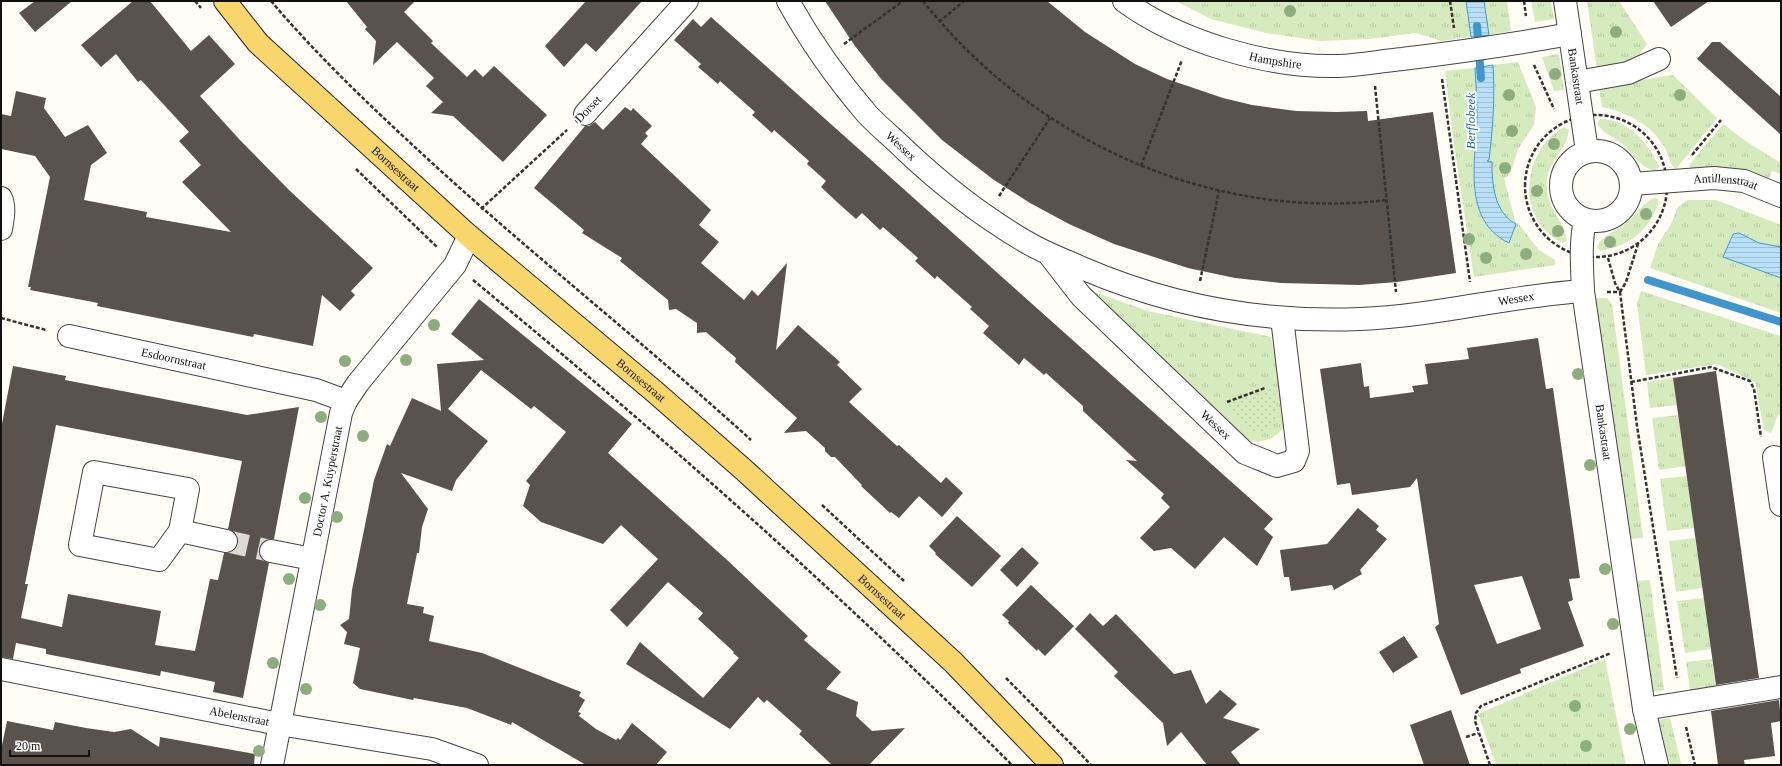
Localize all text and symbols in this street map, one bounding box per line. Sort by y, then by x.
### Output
street label: Bankastraat [1565,47,1587,106]
street label: Hampshire [1248,49,1302,72]
street label: Dorset [572,92,605,125]
water label: Berflobeek [1463,93,1478,149]
street label: Wessex [883,129,919,164]
street label: Bornsestraat [369,144,423,195]
street label: Antillenstraat [1693,171,1761,193]
street label: Wessex [1497,289,1535,308]
street label: Esdoornstraat [140,345,208,373]
street label: Bornsestraat [614,356,669,406]
street label: Bankastraat [1593,403,1615,462]
street label: Wessex [1198,407,1234,443]
street label: Doctor A. Kuyperstraat [310,424,345,538]
street label: Bornsestraat [855,571,909,623]
street label: Abelenstraat [208,703,271,729]
scale bar [10,732,89,758]
text: 20 m [16,739,41,753]

